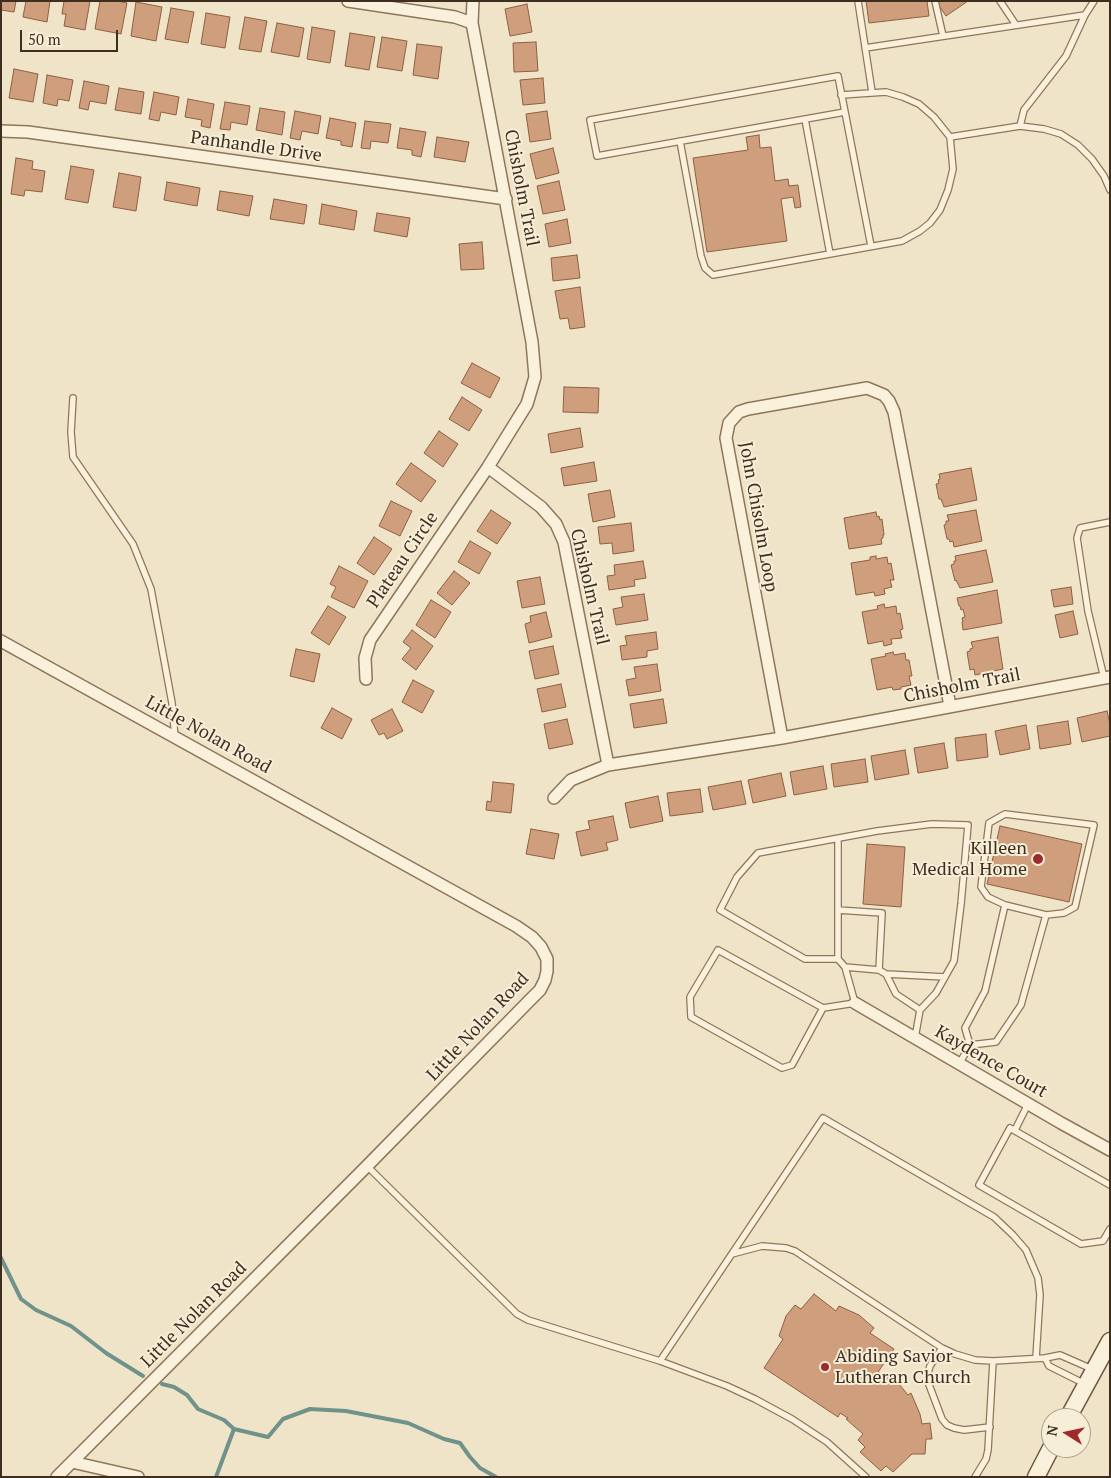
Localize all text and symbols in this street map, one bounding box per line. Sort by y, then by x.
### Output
scale bar [22,20,120,52]
text: 50 m [28,29,61,49]
street label: Panhandle Drive [189,127,323,167]
street label: Chisholm Trail [499,128,543,248]
street label: John Chisolm Loop [734,440,782,594]
street label: Plateau Circle [363,508,443,612]
street label: Chisholm Trail [565,527,613,647]
street label: Chisholm Trail [902,664,1022,708]
street label: Little Nolan Road [141,692,275,778]
place label: Killeen Medical Home [912,838,1027,881]
marker: Killeen Medical Home [1031,852,1045,866]
street label: Little Nolan Road [422,968,534,1086]
street label: Kaydence Court [931,1021,1051,1103]
street label: Little Nolan Road [137,1258,251,1372]
place label: Abiding Savior Lutheran Church [835,1346,971,1388]
marker: Abiding Savior Lutheran Church [819,1361,831,1373]
north arrow [1041,1408,1091,1458]
text: N [1041,1424,1062,1437]

